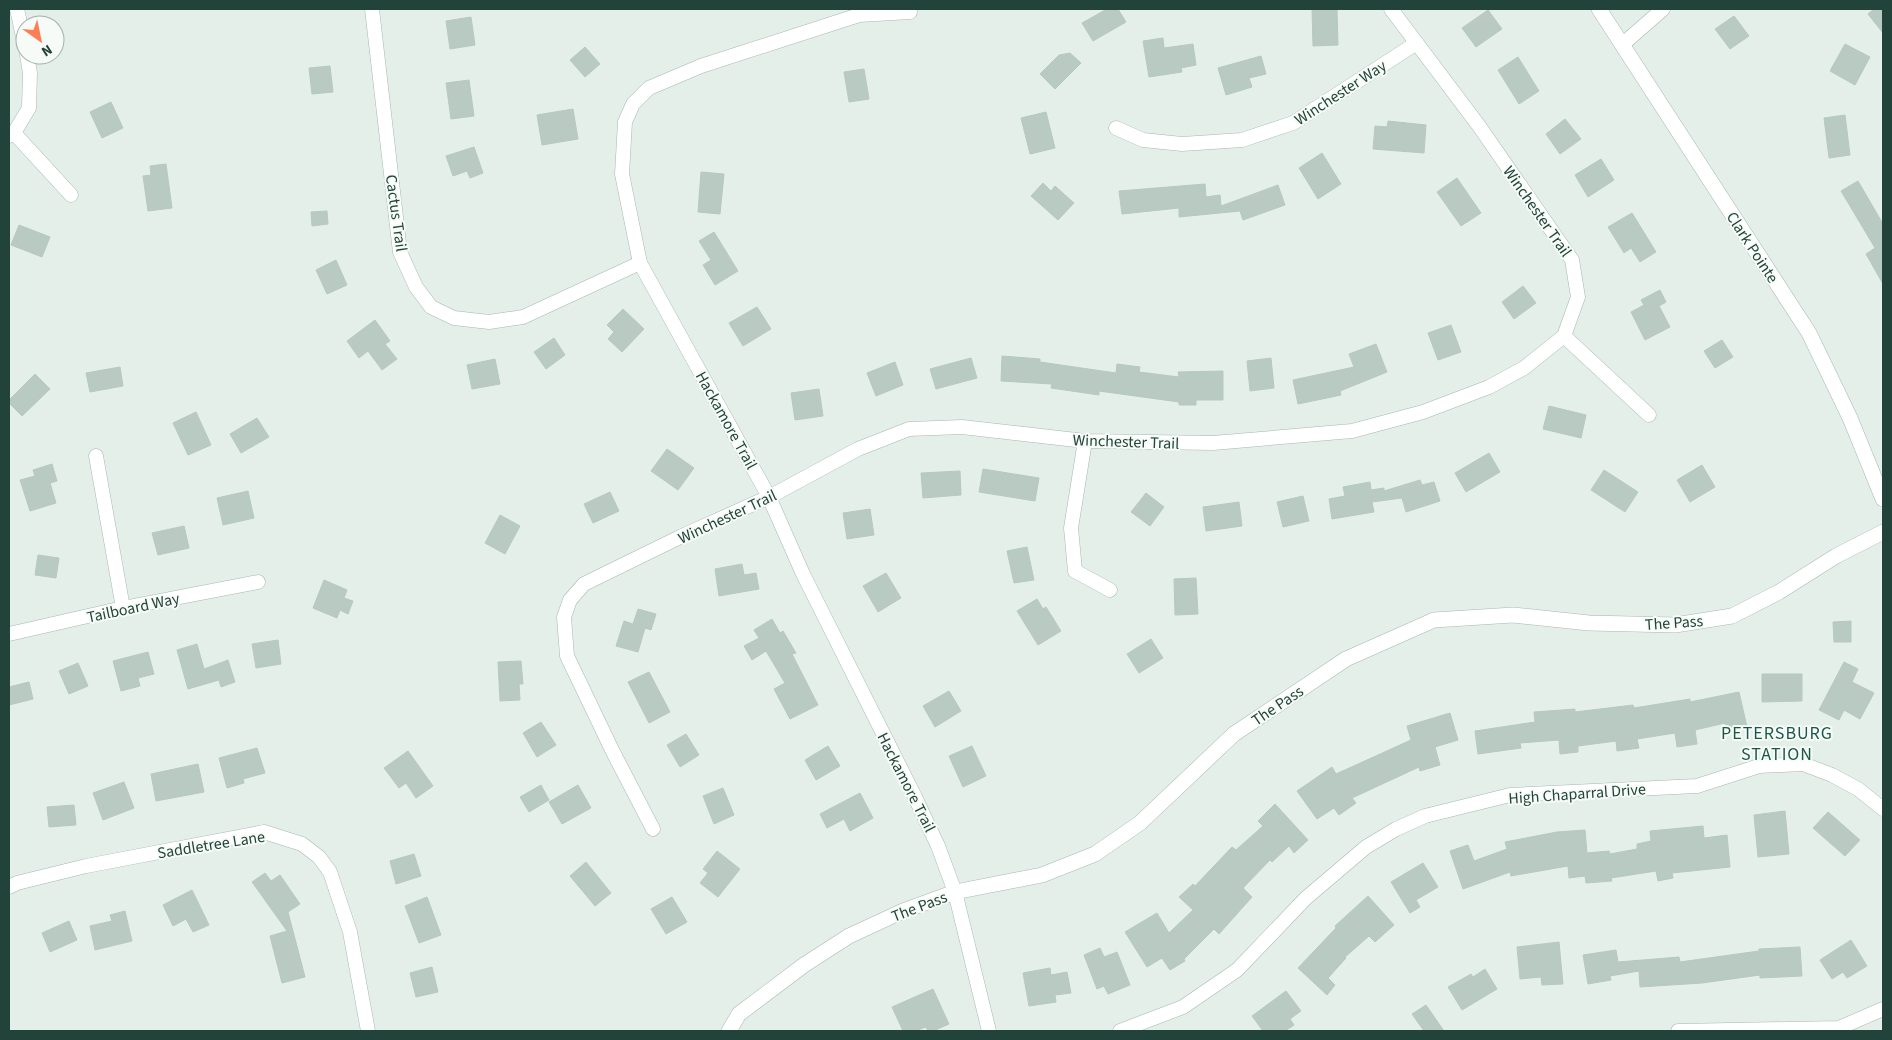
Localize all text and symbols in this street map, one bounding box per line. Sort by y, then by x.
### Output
north arrow [15,15,65,65]
text: N [37,39,56,61]
street label: Winchester Way [1290,55,1391,131]
street label: Winchester Trail [1498,162,1577,262]
street label: Cactus Trail [380,173,412,253]
street label: Clark Pointe [1721,208,1784,288]
street label: Hackamore Trail [690,367,762,474]
street label: Winchester Trail [1072,429,1180,455]
street label: Winchester Trail [674,484,780,549]
street label: Tailboard Way [85,587,182,629]
street label: The Pass [1644,610,1704,636]
street label: The Pass [1247,680,1308,731]
district label: PETERSBURG STATION [1721,721,1833,767]
street label: Hackamore Trail [872,729,941,836]
street label: High Chaparral Drive [1508,778,1647,810]
street label: Saddletree Lane [156,826,267,864]
street label: The Pass [888,886,951,928]

